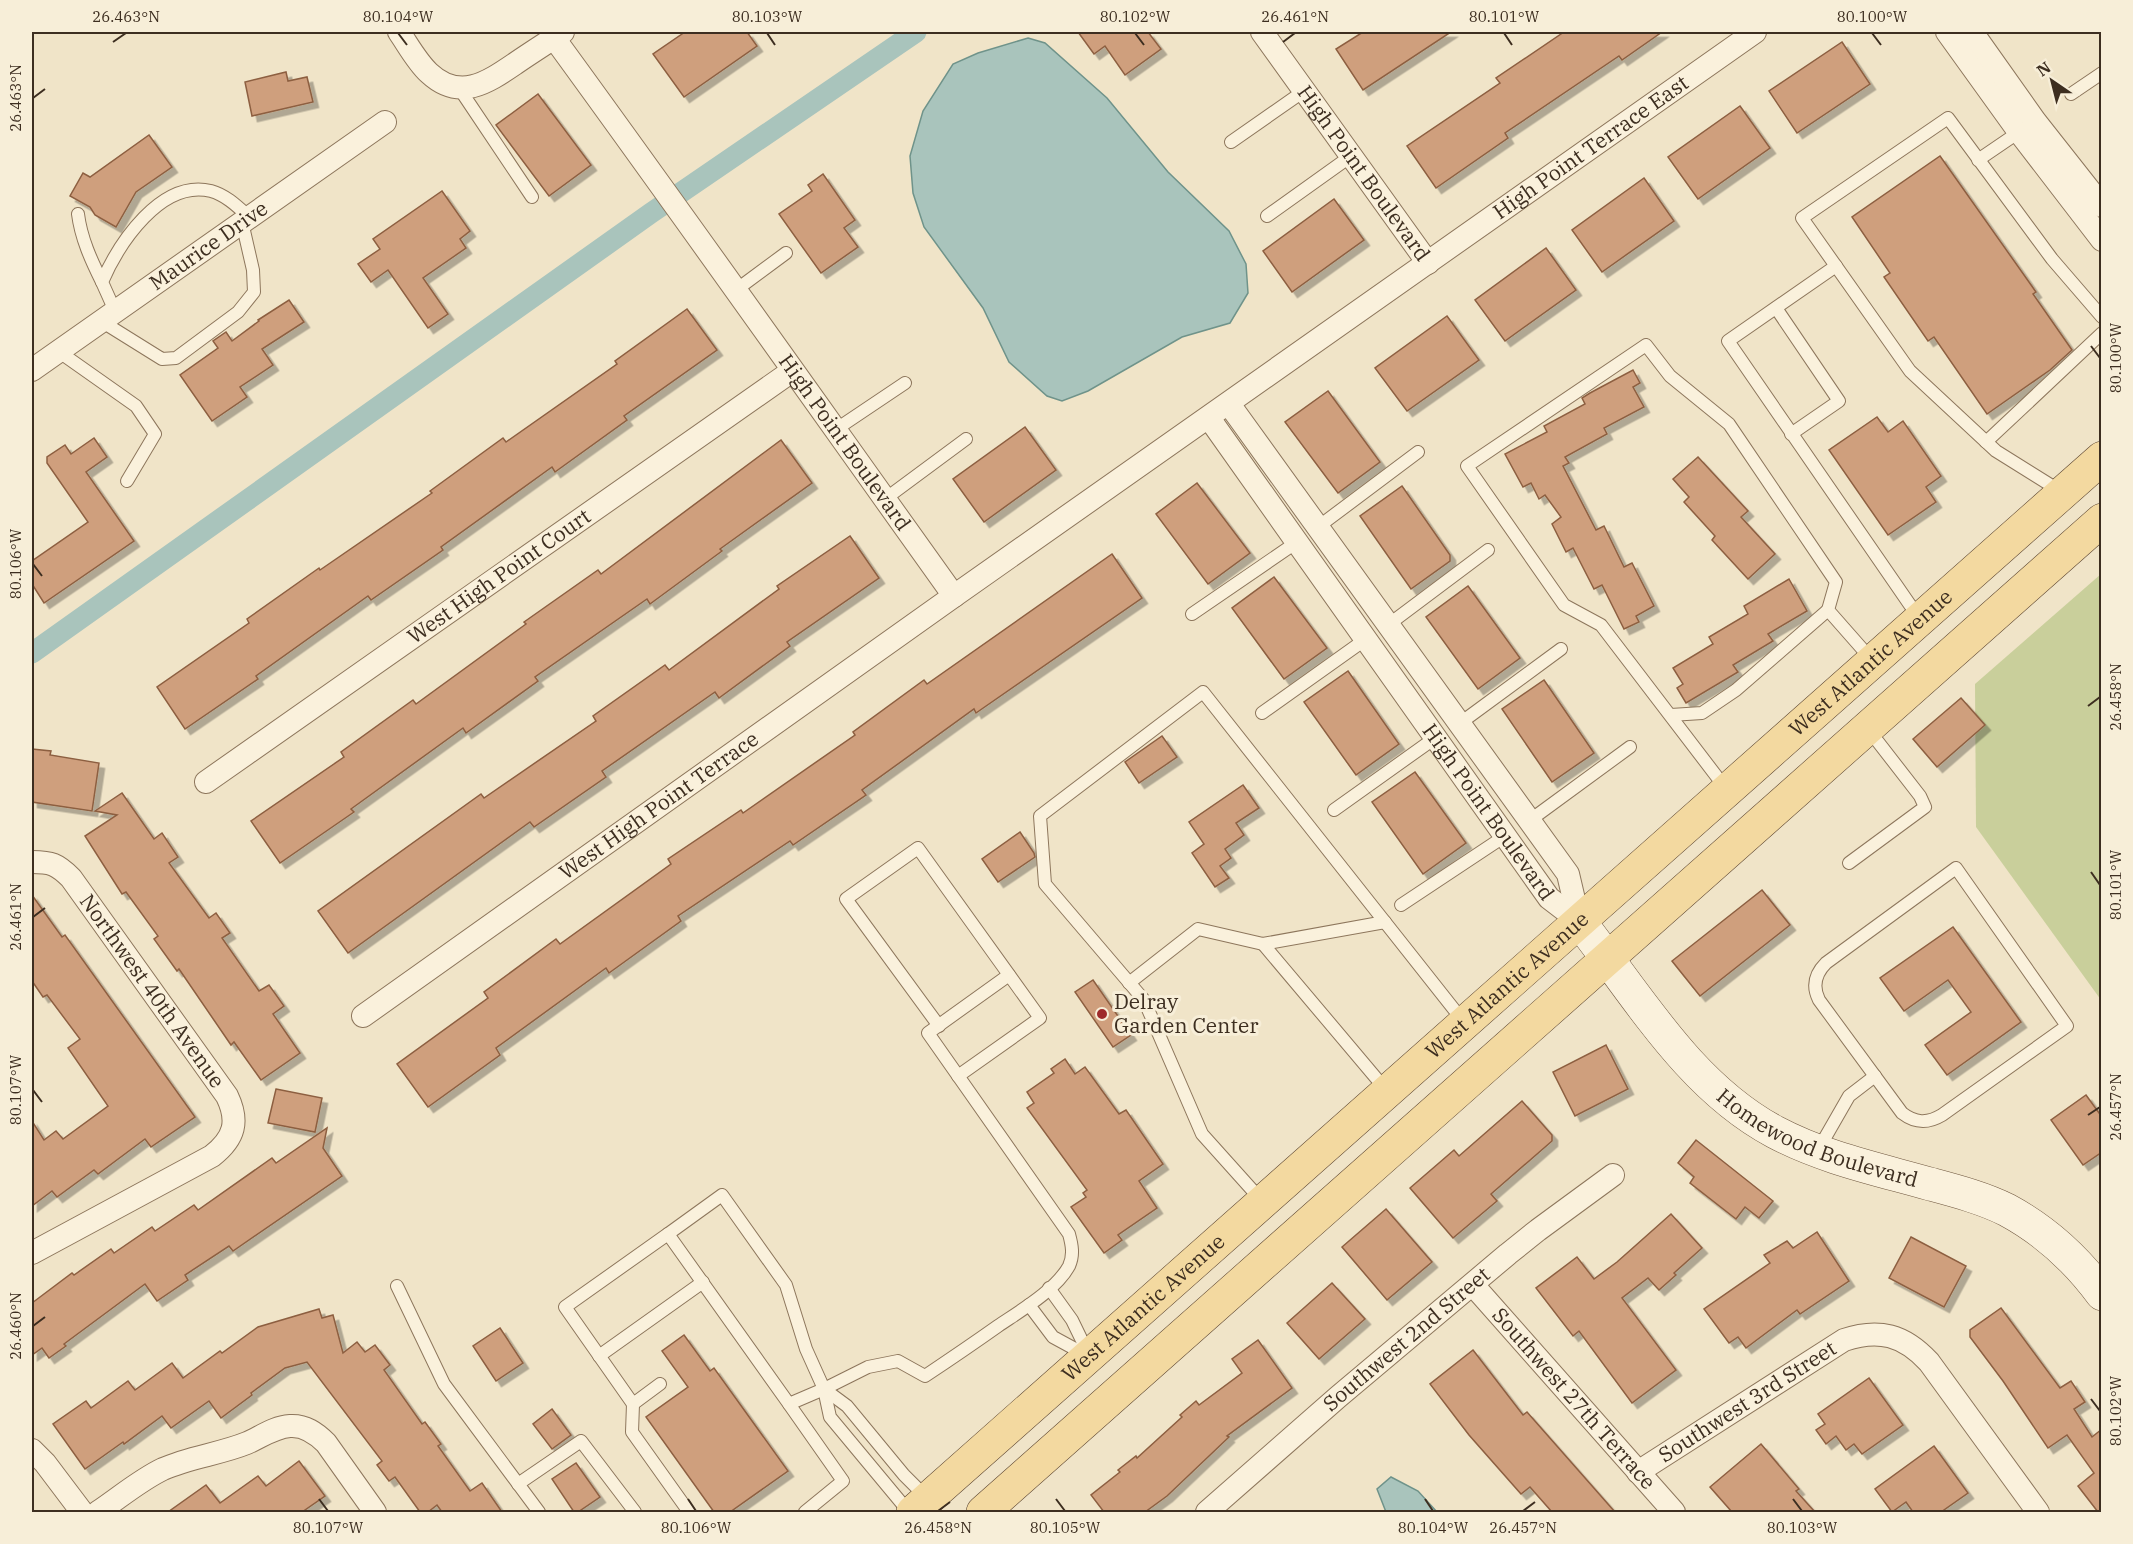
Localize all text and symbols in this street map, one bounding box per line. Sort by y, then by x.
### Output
text: 26.463°N [92,7,160,26]
text: 80.104°W [363,7,434,26]
text: 80.103°W [732,7,803,26]
text: 80.102°W [1100,7,1171,26]
text: 26.461°N [1261,7,1329,26]
text: 80.101°W [1469,7,1540,26]
text: 80.100°W [1837,7,1908,26]
north arrow [2022,51,2082,111]
text: N [2032,57,2054,81]
text: 26.463°N [6,64,25,132]
street label: High Point Terrace East [1487,68,1694,225]
street label: High Point Boulevard [1292,79,1437,267]
street label: Maurice Drive [143,194,273,296]
text: 80.100°W [2106,322,2125,393]
street label: High Point Boulevard [773,348,918,536]
street label: West High Point Court [401,502,596,650]
text: 80.106°W [6,528,25,599]
street label: West Atlantic Avenue [1783,582,1958,742]
text: 26.458°N [2106,663,2125,731]
street label: High Point Boulevard [1417,718,1561,906]
street label: West High Point Terrace [553,724,764,885]
text: 80.101°W [2106,849,2125,920]
text: 26.461°N [6,883,25,951]
street label: Northwest 40th Avenue [74,888,232,1093]
street label: West Atlantic Avenue [1419,905,1594,1064]
place label: Delray Garden Center [1114,987,1259,1039]
marker: Delray Garden Center [1095,1007,1109,1021]
text: 80.107°W [6,1054,25,1125]
text: 26.457°N [2106,1073,2125,1141]
street label: Homewood Boulevard [1711,1082,1922,1193]
street label: West Atlantic Avenue [1055,1227,1230,1387]
street label: Southwest 2nd Street [1317,1260,1495,1417]
text: 26.460°N [6,1292,25,1360]
street label: Southwest 27th Terrace [1486,1301,1663,1495]
street label: Southwest 3rd Street [1653,1334,1841,1468]
text: 80.102°W [2106,1375,2125,1446]
text: 80.107°W [293,1518,364,1537]
text: 80.106°W [661,1518,732,1537]
text: 26.458°N [904,1518,972,1537]
text: 80.105°W [1030,1518,1101,1537]
text: 80.104°W [1398,1518,1469,1537]
text: 26.457°N [1489,1518,1557,1537]
text: 80.103°W [1767,1518,1838,1537]

